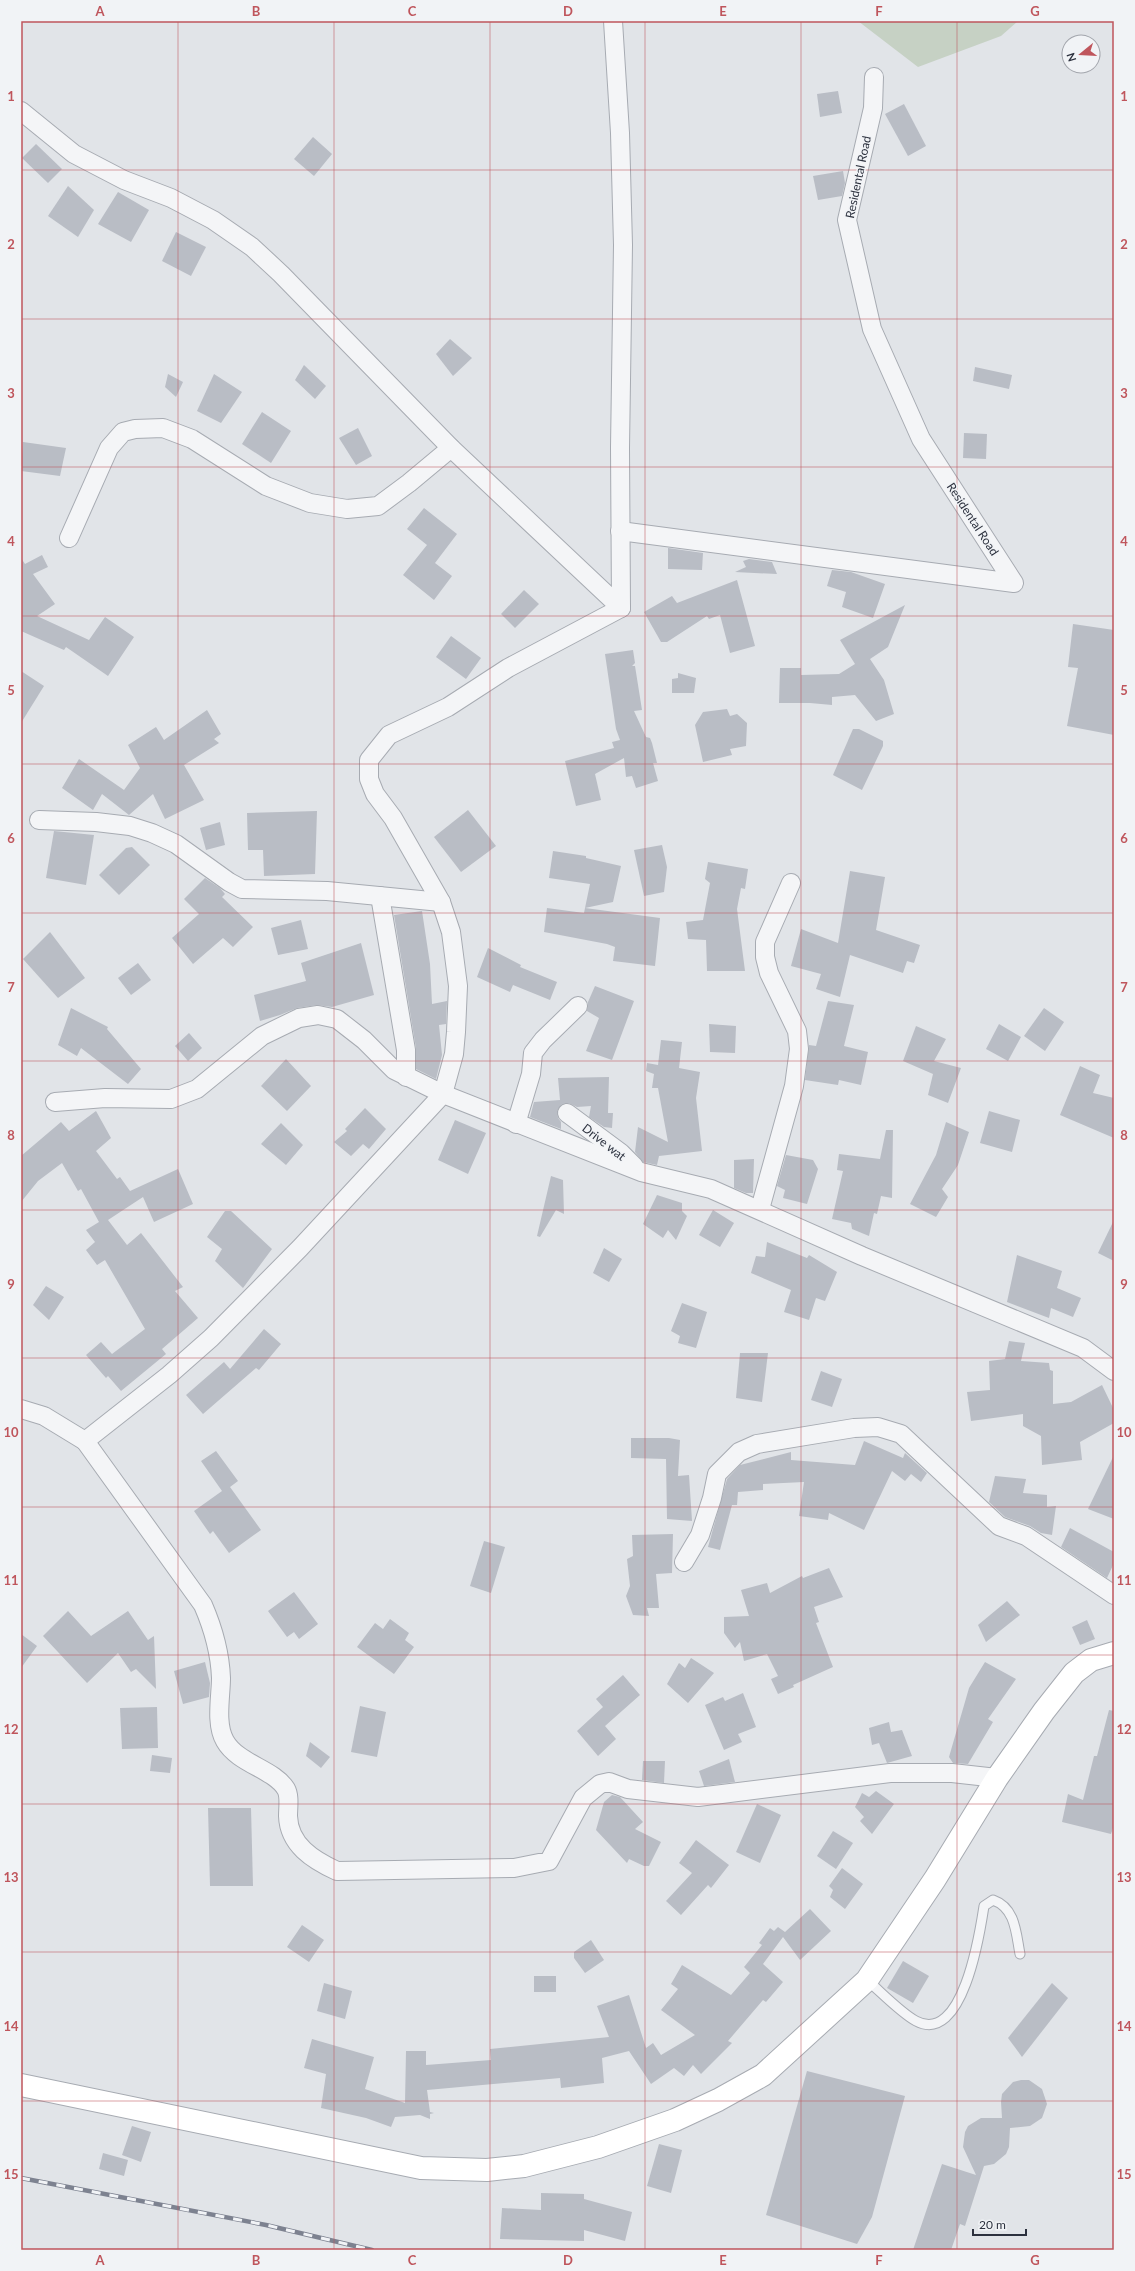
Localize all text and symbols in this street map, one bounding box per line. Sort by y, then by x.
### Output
text: A [94,3,105,19]
text: B [252,3,261,19]
text: C [408,3,417,19]
text: D [563,3,573,19]
text: E [719,3,727,19]
text: F [875,3,883,19]
text: G [1030,3,1040,19]
north arrow [1061,34,1101,74]
text: N [1064,51,1079,63]
text: 1 [7,88,15,104]
text: 1 [1120,88,1128,104]
street label: Residental Road [842,134,874,220]
text: 2 [7,236,15,252]
text: 2 [1120,236,1128,252]
text: 3 [7,385,15,401]
text: 3 [1120,385,1128,401]
street label: Residental Road [944,480,1002,558]
text: 4 [7,533,15,549]
text: 4 [1120,533,1128,549]
text: 5 [7,682,15,698]
text: 5 [1120,682,1128,698]
text: 6 [7,830,15,846]
text: 6 [1120,830,1128,846]
text: 7 [7,979,15,995]
text: 7 [1120,979,1128,995]
street label: Drive wat [579,1120,629,1164]
text: 8 [7,1127,15,1143]
text: 8 [1120,1127,1128,1143]
text: 9 [7,1276,15,1292]
text: 9 [1120,1276,1128,1292]
text: 10 [3,1424,19,1440]
text: 10 [1116,1424,1132,1440]
text: 11 [3,1572,19,1588]
text: 11 [1116,1572,1132,1588]
text: 12 [3,1721,19,1737]
text: 12 [1116,1721,1132,1737]
text: 13 [3,1869,19,1885]
text: 13 [1116,1869,1132,1885]
text: 14 [3,2018,19,2034]
text: 14 [1116,2018,1132,2034]
text: 15 [3,2166,19,2182]
text: 15 [1116,2166,1132,2182]
scale bar [973,2211,1026,2237]
text: 20 m [979,2217,1006,2232]
text: A [94,2252,105,2268]
text: B [252,2252,261,2268]
text: C [408,2252,417,2268]
text: D [563,2252,573,2268]
text: E [719,2252,727,2268]
text: F [875,2252,883,2268]
text: G [1030,2252,1040,2268]

